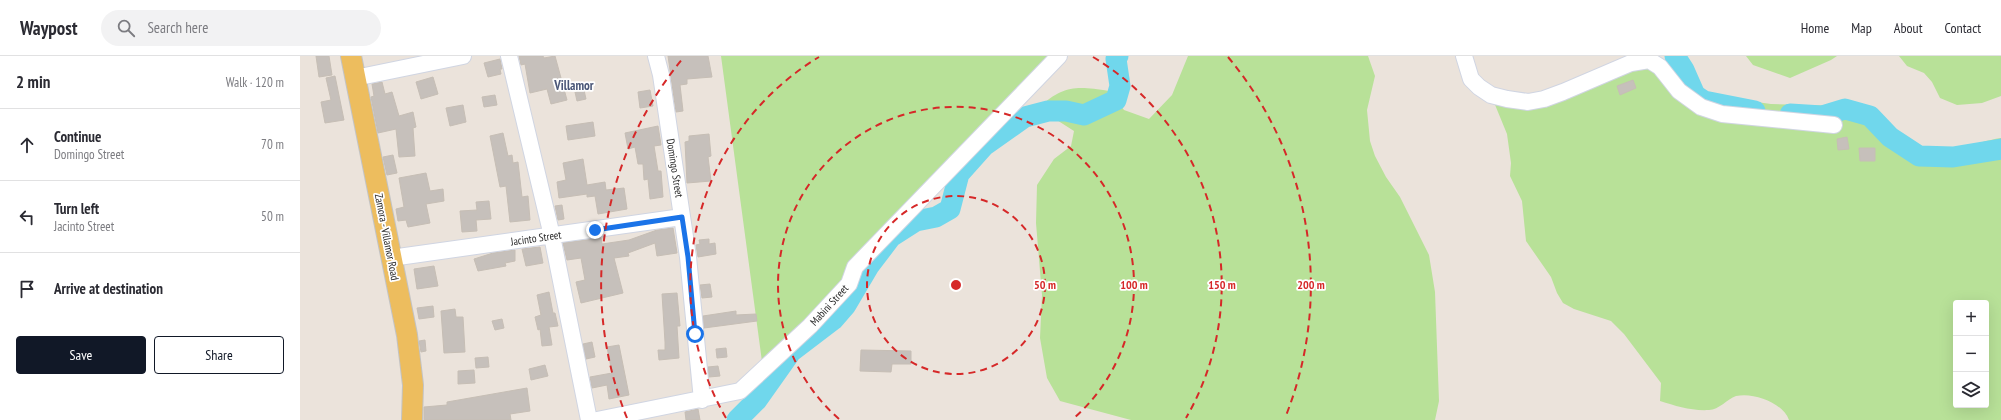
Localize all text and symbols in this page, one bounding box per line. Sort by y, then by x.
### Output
search box [101,10,381,46]
text: Waypost [20,16,77,40]
icon: search [115,17,137,39]
text: Search here [147,18,208,37]
text: Home [1801,19,1829,37]
text: Map [1851,19,1872,37]
text: About [1894,19,1923,37]
text: Contact [1945,19,1981,37]
text: 2 min [16,71,50,93]
text: Walk · 120 m [226,74,284,91]
district label: Villamor [553,77,594,94]
text: Continue [54,127,101,146]
icon: ahead [16,134,38,156]
text: 70 m [261,136,284,153]
street label: Domingo Street [663,138,687,198]
text: Domingo Street [54,146,124,163]
street label: Zamora - Villamor Road [372,192,402,282]
text: Turn left [54,199,99,218]
icon: left [16,206,38,228]
text: 50 m [261,208,284,225]
text: Jacinto Street [54,218,114,235]
route end [586,221,604,239]
street label: Jacinto Street [509,228,562,249]
text: 50 m [1034,277,1056,292]
text: 100 m [1120,277,1148,292]
text: 150 m [1208,277,1236,292]
text: 200 m [1297,277,1325,292]
icon: arrive [16,278,38,300]
centre of rings [949,278,963,292]
text: Arrive at destination [54,279,163,298]
street label: Mabini Street [807,281,851,329]
map controls [1953,300,1989,408]
button: + [1953,300,1989,336]
route start [686,325,704,343]
button: Save [16,336,146,374]
button: Share [154,336,284,374]
button: − [1953,336,1989,372]
button: layers [1953,372,1989,408]

